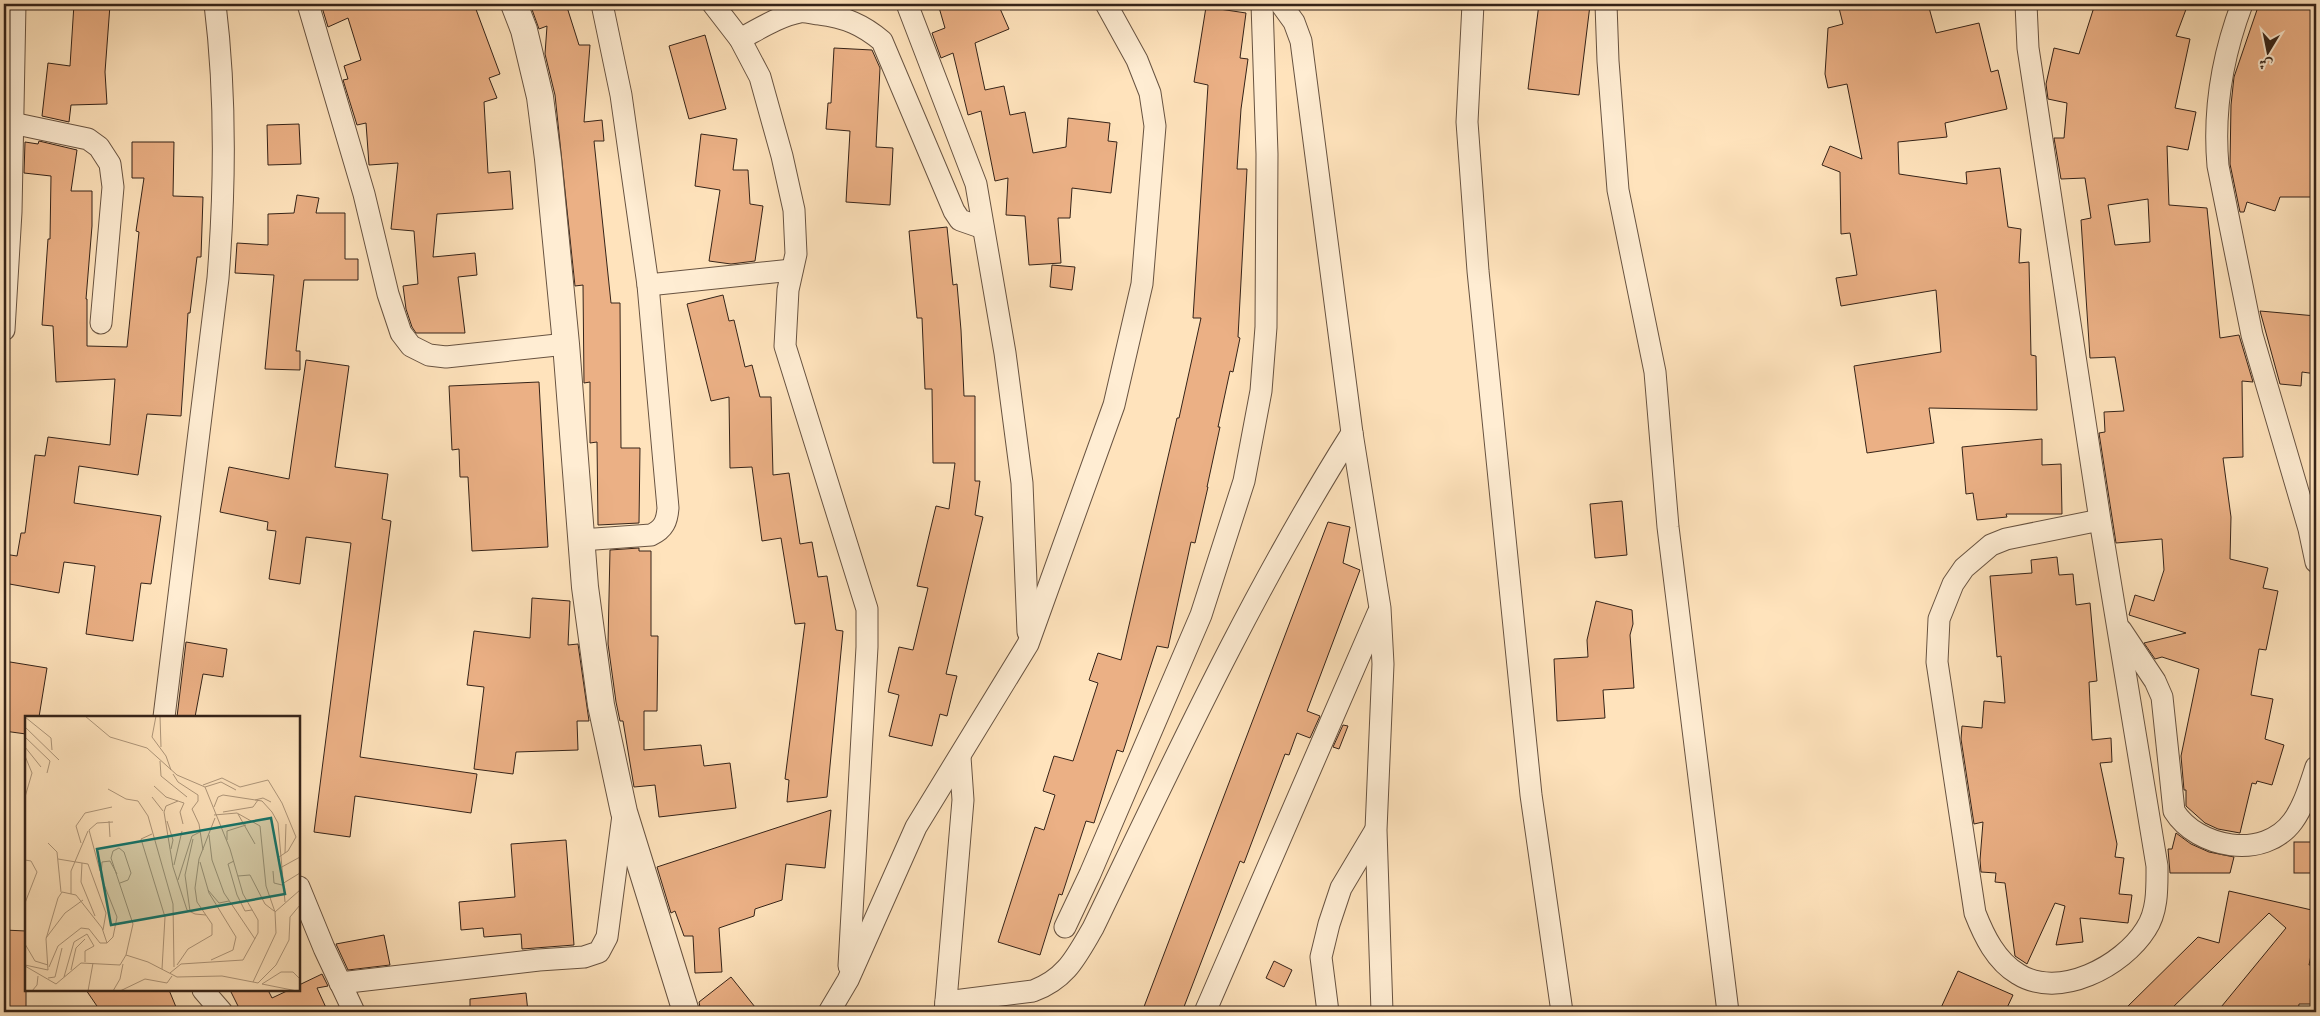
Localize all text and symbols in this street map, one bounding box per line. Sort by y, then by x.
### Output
north arrow [2242,28,2292,78]
text: ش [2257,52,2275,74]
inset map [25,716,300,991]

